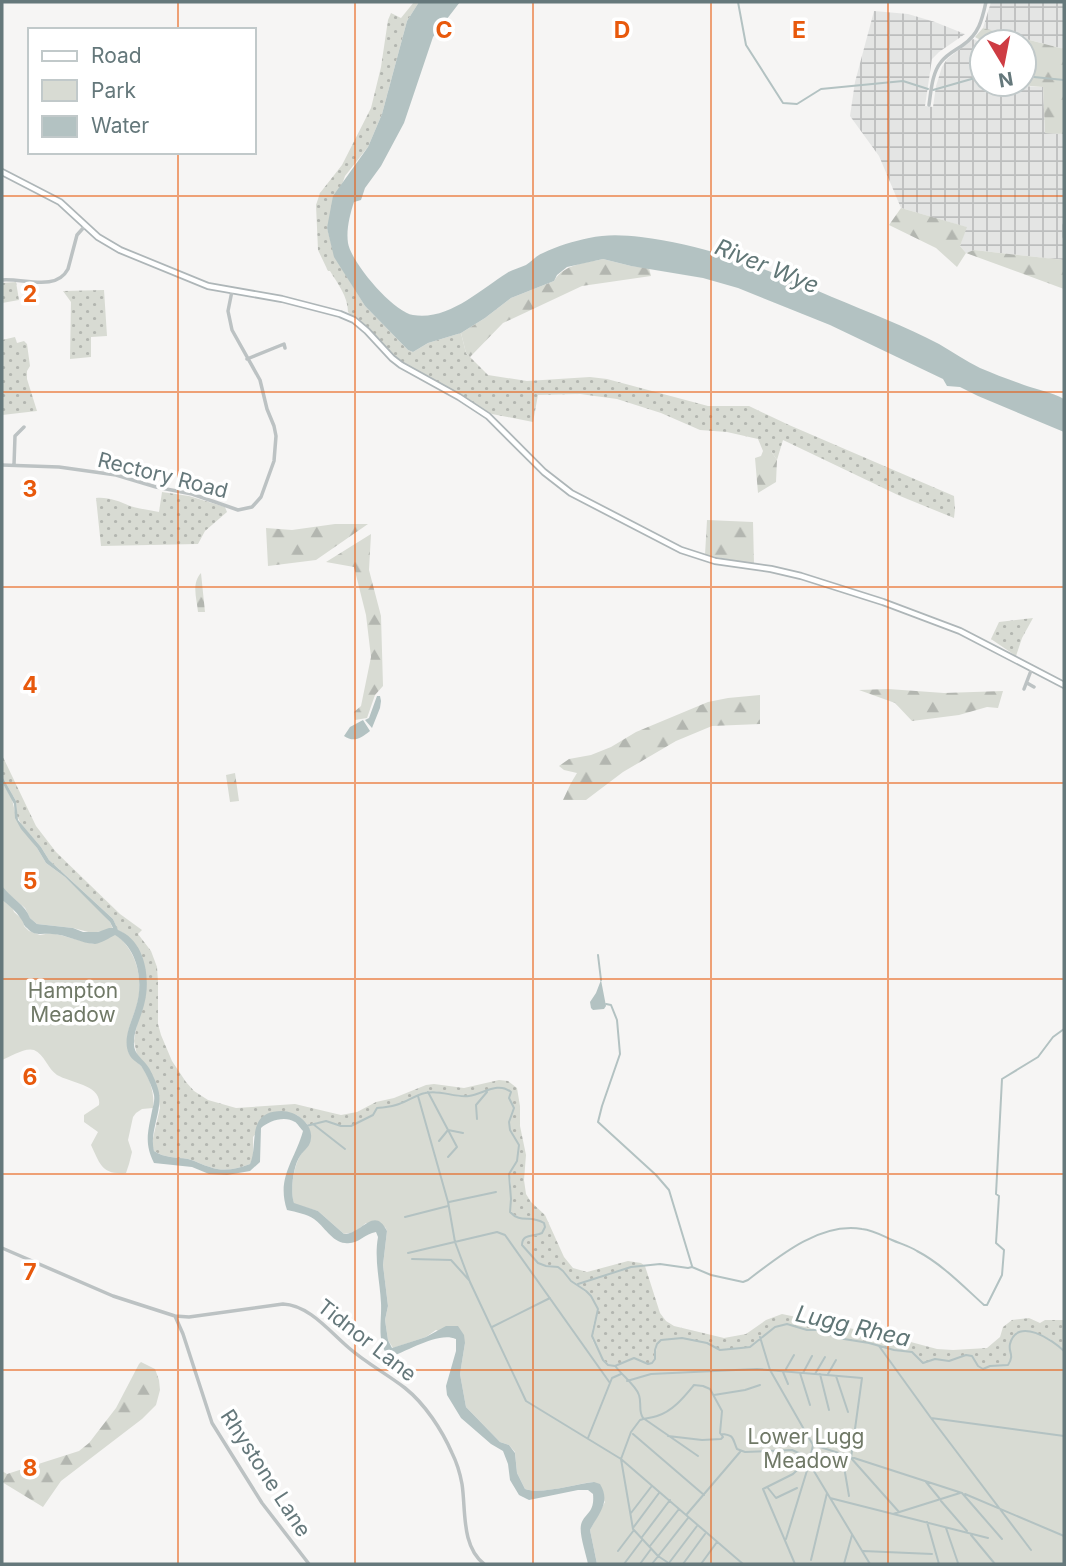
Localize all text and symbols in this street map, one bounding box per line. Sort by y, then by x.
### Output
text: C [435,16,453,44]
text: D [614,16,630,44]
text: E [792,16,806,44]
legend [28,28,256,154]
north arrow [968,28,1038,98]
text: Road [91,43,142,68]
text: N [997,67,1015,92]
text: Park [91,78,136,103]
text: Water [91,113,149,138]
water label: River Wye [711,232,823,300]
text: 2 [23,280,37,308]
street label: Rectory Road [95,447,231,503]
text: 3 [23,475,37,503]
text: 4 [22,671,38,699]
text: 5 [23,867,37,895]
park label: Hampton Meadow [28,978,118,1027]
text: 6 [23,1063,37,1091]
text: 7 [23,1258,37,1286]
street label: Tidnor Lane [313,1294,421,1386]
water label: Lugg Rhea [793,1299,913,1353]
street label: Rhystone Lane [216,1405,316,1541]
park label: Lower Lugg Meadow [748,1424,865,1473]
text: 8 [23,1454,37,1482]

